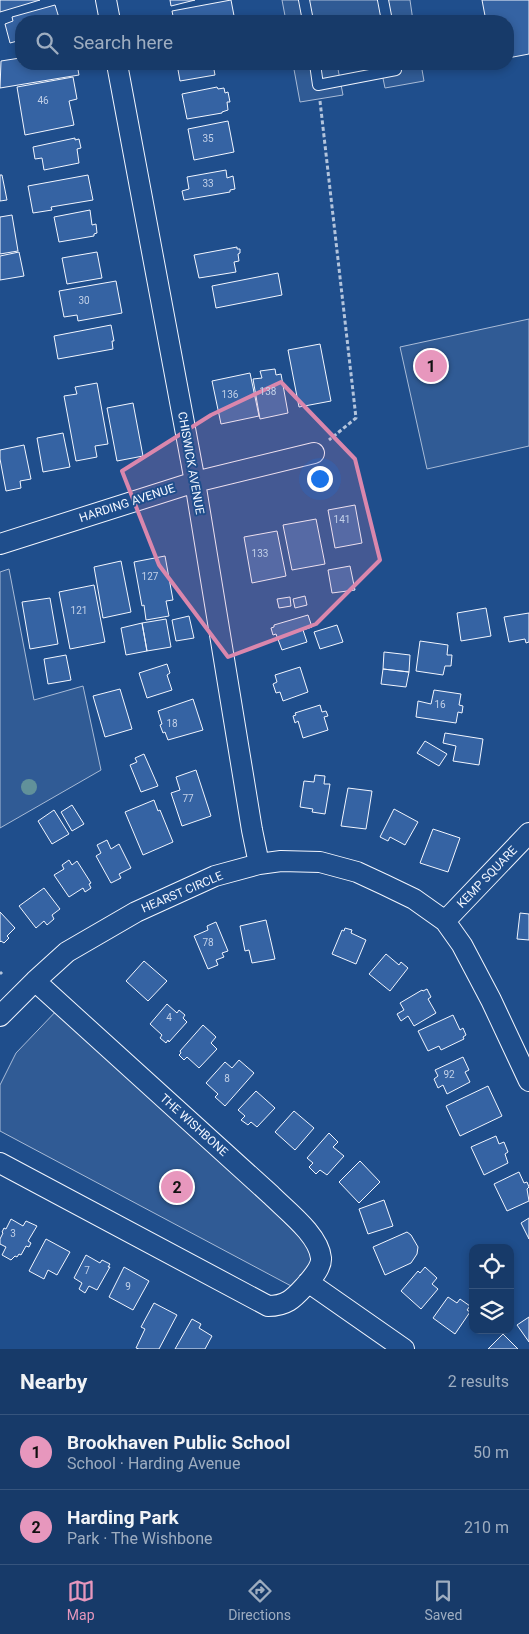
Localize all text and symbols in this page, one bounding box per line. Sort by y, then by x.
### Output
search box [15,15,514,70]
icon: search [33,29,61,57]
text: Search here [73,31,173,54]
house number: 46 [37,95,49,106]
house number: 35 [202,133,214,144]
house number: 33 [202,178,214,189]
house number: 30 [78,295,90,306]
pin: 1 [415,347,447,385]
house number: 138 [260,386,277,397]
house number: 136 [222,389,239,400]
street label: CHISWICK AVENUE [175,411,207,516]
your location [307,466,333,492]
street label: HARDING AVENUE [77,481,177,525]
house number: 141 [334,514,350,525]
house number: 133 [252,548,268,559]
house number: 127 [142,571,159,582]
house number: 121 [71,605,87,616]
house number: 16 [434,699,446,710]
house number: 18 [166,718,178,729]
house number: 77 [182,793,194,804]
street label: KEMP SQUARE [454,843,520,911]
street label: HEARST CIRCLE [139,868,225,915]
house number: 78 [202,937,214,948]
house number: 4 [166,1012,172,1023]
house number: 92 [443,1069,455,1080]
house number: 8 [224,1073,230,1084]
street label: THE WISHBONE [157,1091,231,1159]
pin: 2 [161,1168,193,1206]
house number: 3 [10,1228,16,1239]
map controls [469,1244,514,1334]
button: locate [469,1244,514,1289]
house number: 7 [84,1265,90,1276]
house number: 9 [125,1281,131,1292]
button: layers [469,1289,514,1334]
text: Nearby [20,1370,87,1394]
text: 2 results [448,1372,509,1391]
text: Brookhaven Public School [67,1431,290,1454]
text: 1 [31,1443,41,1462]
text: 50 m [473,1443,509,1462]
text: School · Harding Avenue [67,1454,240,1473]
text: Harding Park [67,1506,179,1529]
text: 2 [31,1518,41,1537]
text: 210 m [464,1518,509,1537]
text: Park · The Wishbone [67,1529,212,1548]
tab: Map [67,1577,95,1623]
tab: Directions [228,1577,291,1623]
tab: Saved [424,1577,462,1623]

